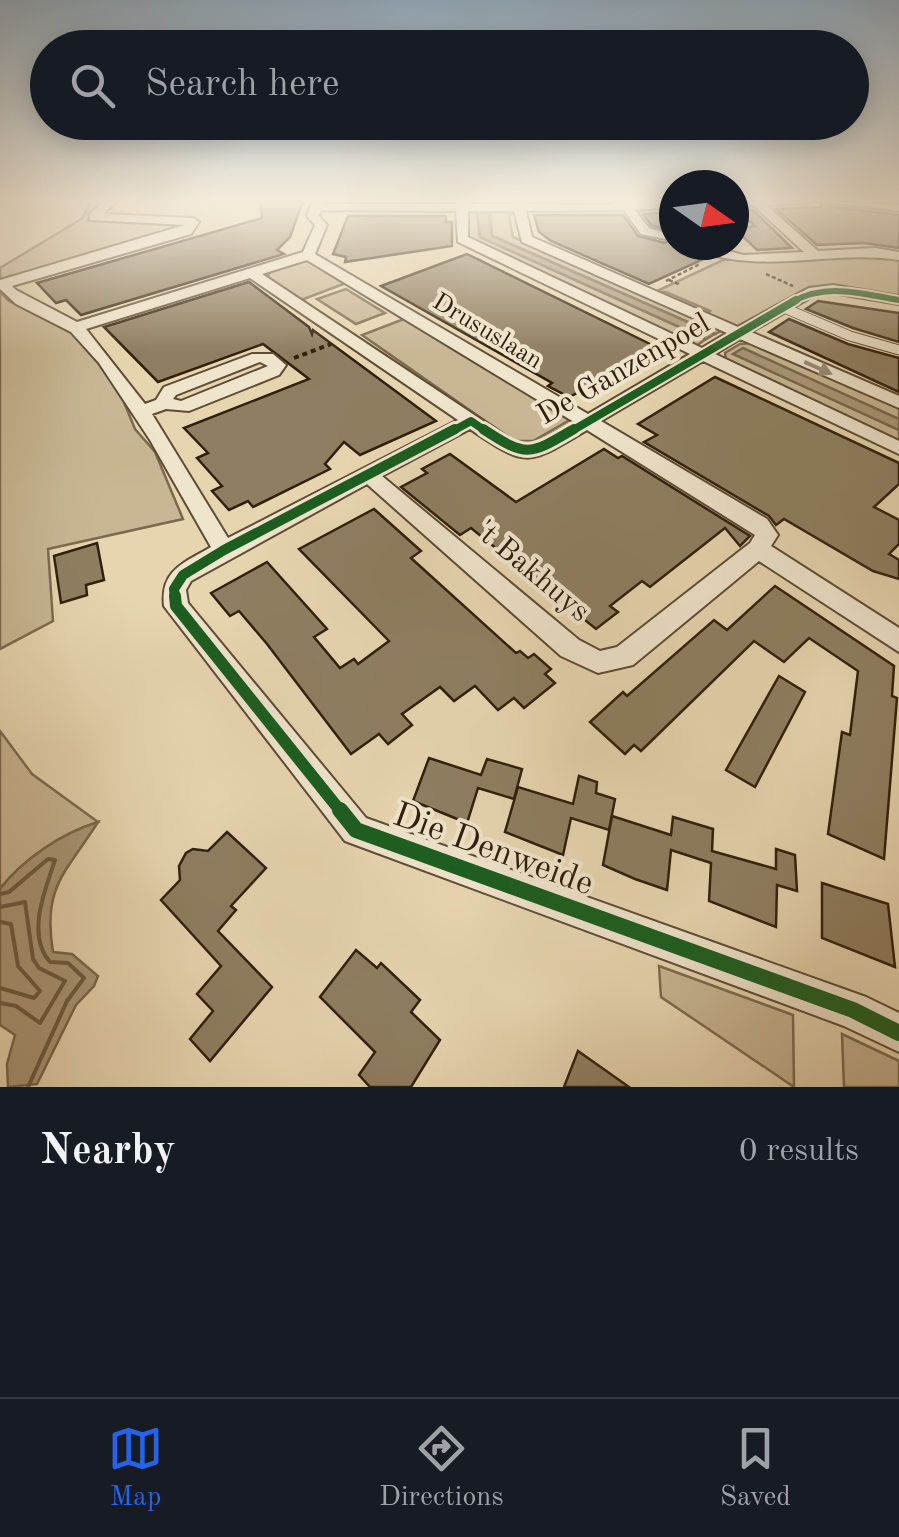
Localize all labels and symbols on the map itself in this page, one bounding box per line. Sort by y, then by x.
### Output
north arrow [659,170,749,260]
street label: Drususlaan [428,290,546,374]
street label: De Ganzenpoel [533,309,715,431]
one-way arrow [803,360,833,376]
street label: 't Bakhuys [469,516,595,628]
street label: Die Denweide [388,798,598,902]

